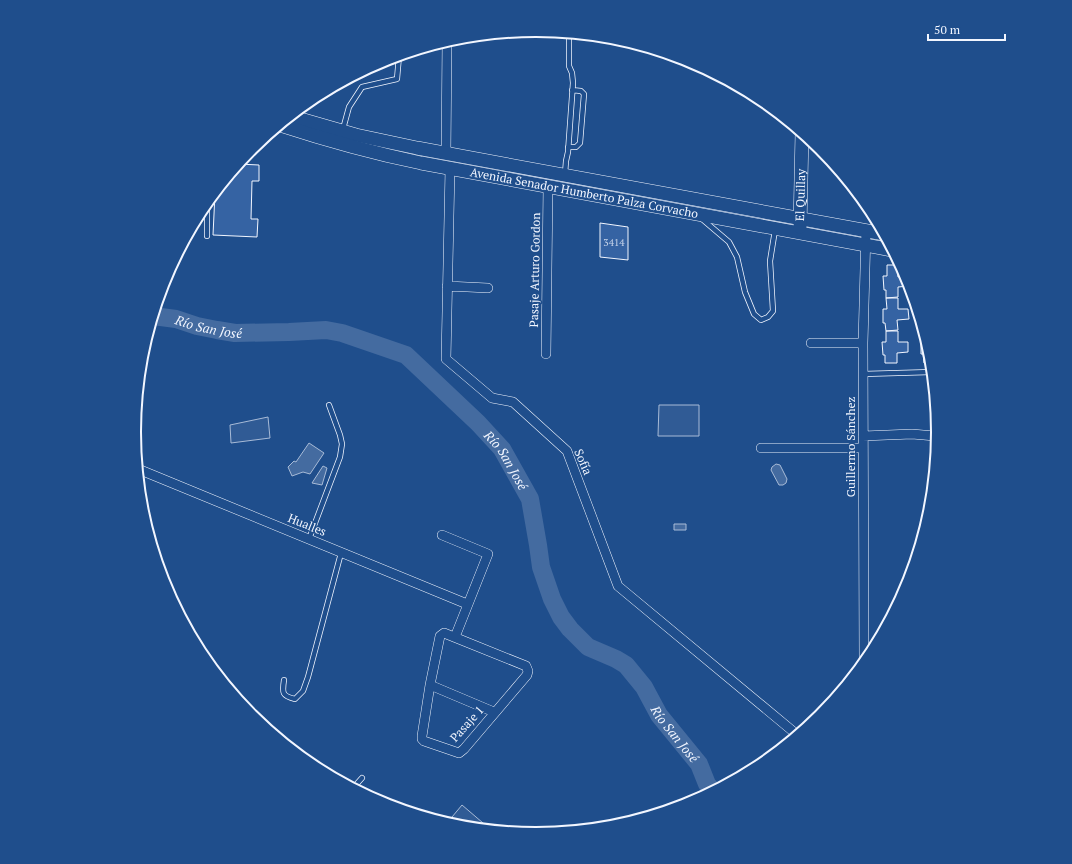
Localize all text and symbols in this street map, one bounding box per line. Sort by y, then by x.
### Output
scale bar [928,16,1005,42]
text: 50 m [934,22,961,37]
street label: Avenida Senador Humberto Palza Corvacho [469,164,700,221]
street label: El Quillay [792,168,808,221]
street label: Pasaje Arturo Gordon [526,212,543,328]
house number: 3414 [603,236,625,249]
water label: Río San José [172,310,243,342]
street label: Guillermo Sánchez [843,397,858,497]
water label: Río San José [479,426,533,494]
street label: Sofía [571,447,596,477]
street label: Hualles [286,510,329,539]
water label: Río San José [646,702,704,767]
street label: Pasaje 1 [447,703,487,745]

